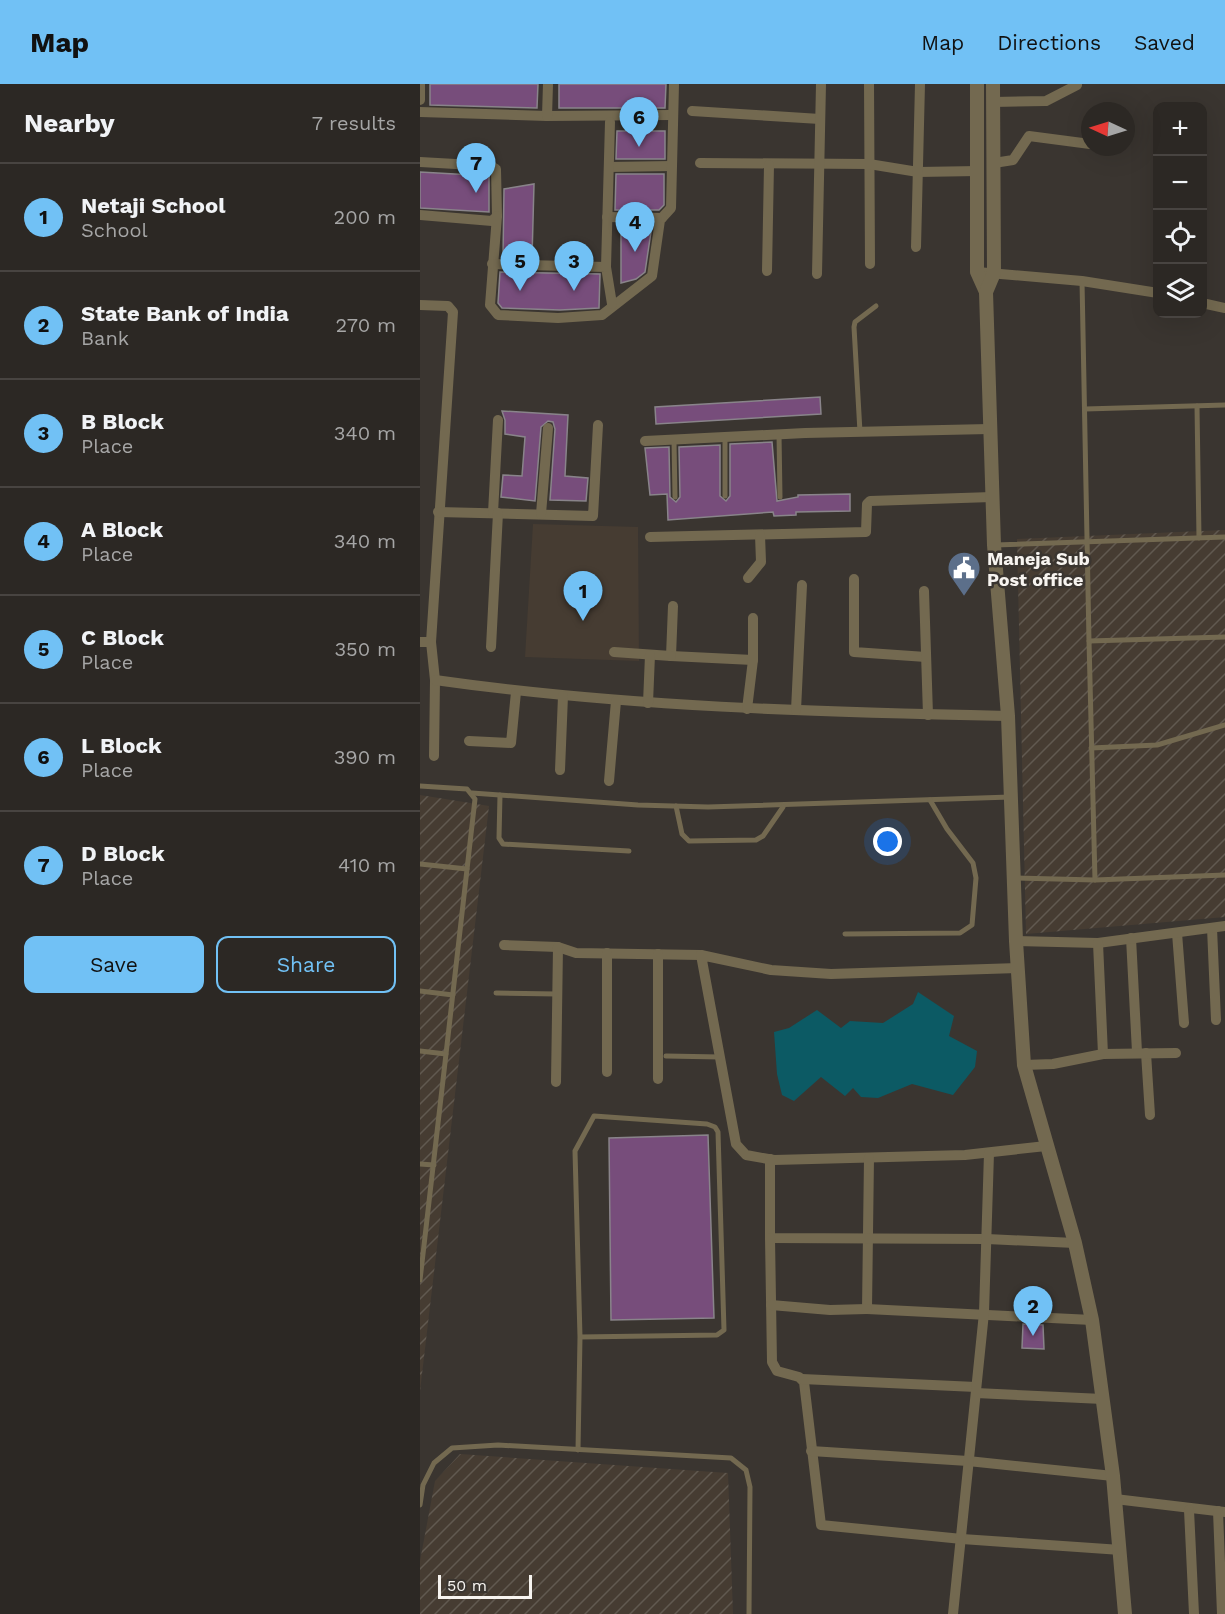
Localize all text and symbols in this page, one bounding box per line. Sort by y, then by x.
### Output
text: Map [30,26,89,59]
text: Map [921,30,964,55]
text: Directions [997,30,1101,55]
text: Saved [1134,30,1195,55]
pin: 6 [620,98,658,147]
north arrow [1081,102,1135,156]
map controls [1153,102,1207,318]
button: + [1153,102,1207,156]
text: Nearby [24,108,115,138]
text: 7 results [312,111,396,135]
pin: 7 [456,144,496,193]
button: − [1153,156,1207,210]
text: Netaji School [81,193,225,218]
pin: 4 [616,202,654,252]
text: 1 [39,205,48,229]
text: 200 m [334,205,396,229]
button: locate [1153,210,1207,264]
text: School [81,218,148,242]
pin: 5 [500,242,540,291]
pin: 3 [554,242,594,291]
button: layers [1153,264,1207,318]
text: State Bank of India [81,301,289,326]
text: 2 [38,313,49,337]
text: 270 m [336,313,396,337]
text: Bank [81,326,129,350]
text: B Block [81,409,164,434]
text: 3 [38,421,49,445]
text: 340 m [334,421,396,445]
text: Place [81,434,133,458]
text: A Block [81,517,163,542]
text: 4 [37,529,50,553]
text: 340 m [334,529,396,553]
text: Place [81,542,133,566]
place label: Maneja Sub Post office [987,548,1090,590]
public building icon: Maneja Sub Post office [946,550,982,597]
pin: 1 [564,572,602,621]
text: C Block [81,625,164,650]
text: 5 [38,637,49,661]
text: 350 m [334,637,396,661]
text: Place [81,650,133,674]
text: L Block [81,733,162,758]
text: 6 [37,745,50,769]
text: 390 m [334,745,396,769]
text: Place [81,758,133,782]
your location [873,827,902,856]
text: D Block [81,841,165,866]
text: 7 [37,853,50,877]
text: 410 m [338,853,396,877]
text: Place [81,866,133,890]
button: Save [24,936,204,993]
button: Share [216,936,396,993]
pin: 2 [1014,1286,1052,1336]
scale bar [438,1572,532,1600]
text: 50 m [447,1576,487,1595]

